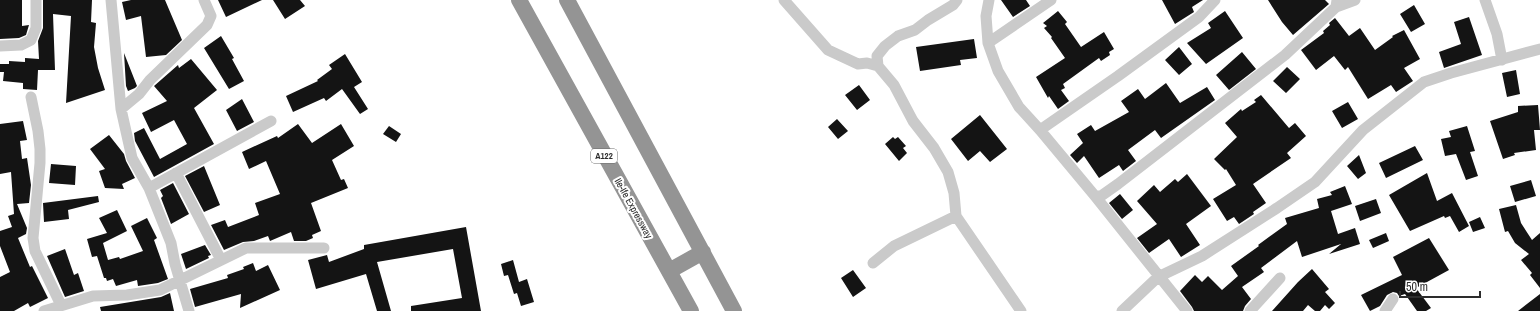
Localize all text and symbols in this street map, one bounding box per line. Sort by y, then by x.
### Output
road number: A122 [591,149,617,163]
street label: Ile-Ife Expressway [612,176,656,241]
scale bar [1400,273,1480,299]
text: 50 m [1406,279,1428,295]

